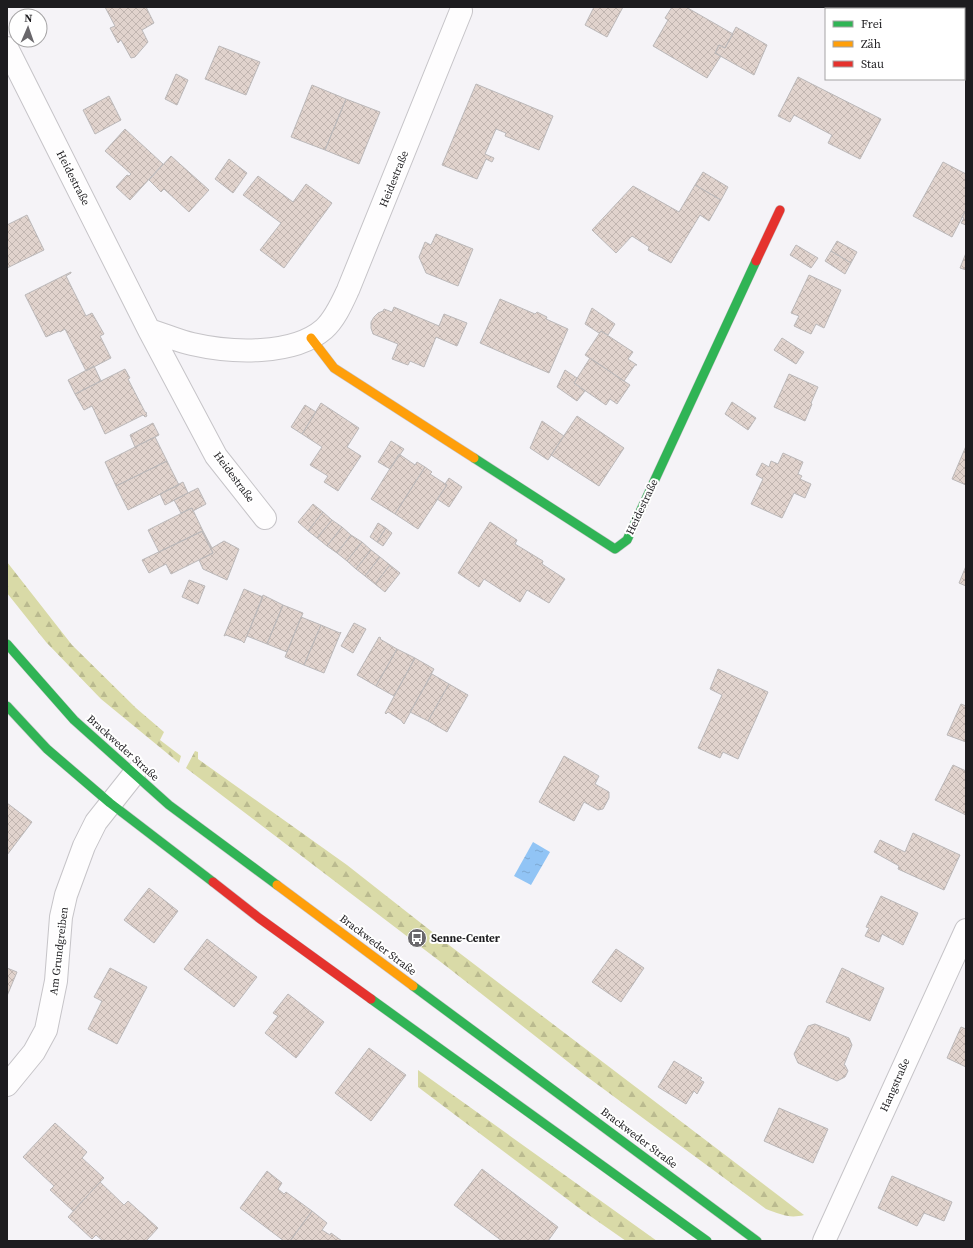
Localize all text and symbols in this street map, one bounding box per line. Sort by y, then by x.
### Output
north arrow [8,8,48,48]
legend [825,8,965,80]
text: N [24,11,33,26]
text: Frei [861,16,883,32]
text: Zäh [861,36,881,52]
text: Stau [861,56,884,72]
street label: Heidestraße [53,148,93,208]
street label: Heidestraße [376,148,412,210]
street label: Heidestraße [210,449,258,506]
street label: Heidestraße [623,476,662,537]
street label: Brackweder Straße [84,711,163,785]
street label: Am Grundgreiben [46,906,72,996]
street label: Brackweder Straße [337,911,420,979]
bus stop icon: Senne-Center [406,927,428,949]
place label: Senne-Center [431,931,501,946]
street label: Hangstraße [877,1056,914,1114]
street label: Brackweder Straße [598,1104,681,1172]

